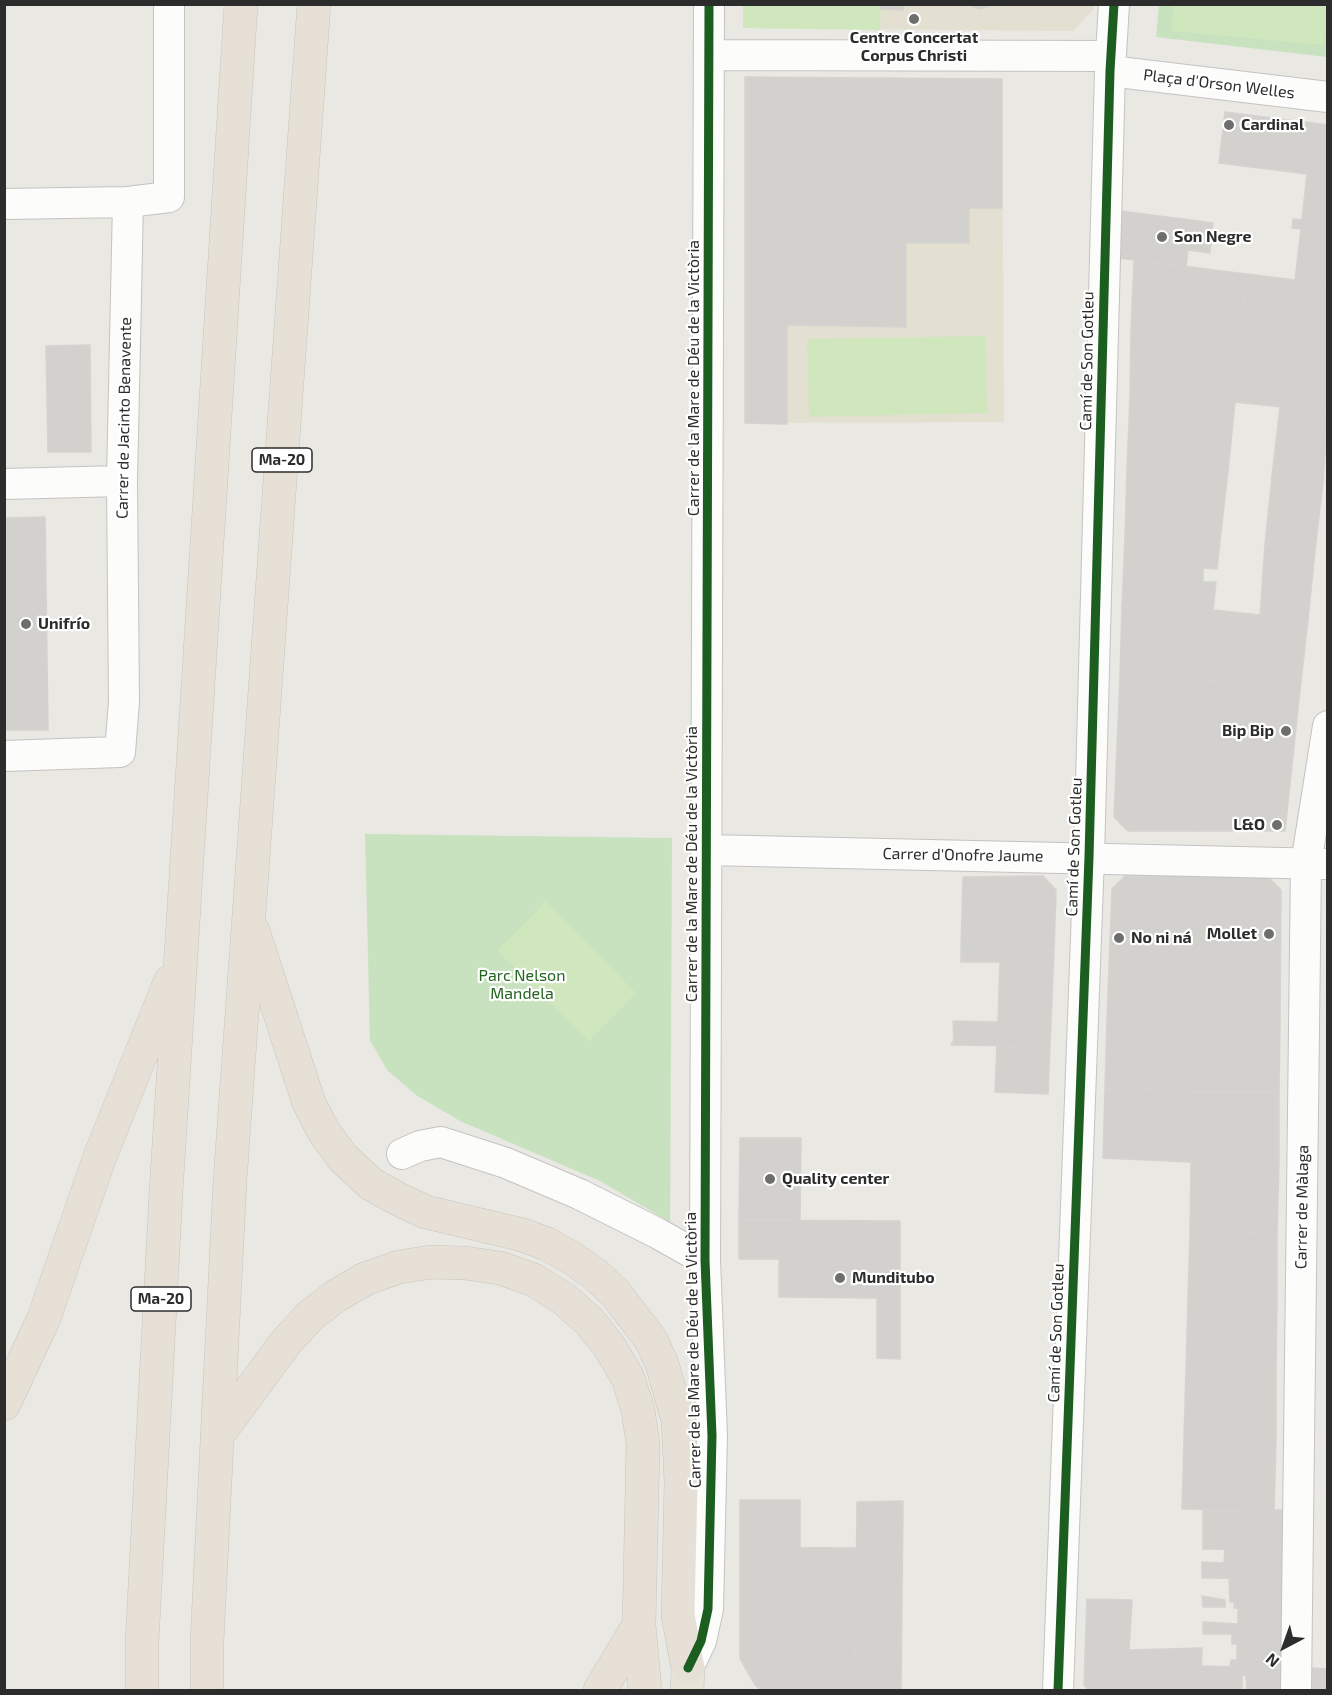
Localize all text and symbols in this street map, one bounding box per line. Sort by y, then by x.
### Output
marker: Centre Concertat Corpus Christi [907,12,921,26]
place label: Centre Concertat Corpus Christi [850,28,978,66]
street label: Plaça d'Orson Welles [1142,65,1296,103]
place label: Cardinal [1241,115,1304,135]
marker: Cardinal [1222,118,1236,132]
place label: Son Negre [1174,227,1251,247]
marker: Son Negre [1155,230,1169,244]
street label: Carrer de la Mare de Déu de la Victòria [684,240,704,516]
street label: Camí de Son Gotleu [1076,291,1098,431]
street label: Carrer de Jacinto Benavente [113,317,135,519]
road number: Ma-20 [252,448,312,472]
place label: Unifrío [38,614,90,634]
marker: Unifrío [19,617,33,631]
place label: Bip Bip [1222,721,1274,741]
marker: Bip Bip [1279,724,1293,738]
street label: Carrer de la Mare de Déu de la Victòria [682,726,702,1002]
street label: Camí de Son Gotleu [1062,777,1086,917]
place label: L&O [1233,815,1265,835]
marker: L&O [1270,818,1284,832]
street label: Carrer d'Onofre Jaume [882,844,1044,866]
place label: Mollet [1207,924,1257,944]
marker: Mollet [1262,927,1276,941]
place label: No ni ná [1131,928,1192,948]
marker: No ni ná [1112,931,1126,945]
park label: Parc Nelson Mandela [479,966,565,1004]
street label: Carrer de Màlaga [1291,1145,1313,1269]
place label: Quality center [782,1169,889,1189]
marker: Quality center [763,1172,777,1186]
street label: Carrer de la Mare de Déu de la Victòria [681,1212,705,1488]
street label: Camí de Son Gotleu [1044,1263,1068,1403]
place label: Munditubo [852,1268,935,1288]
marker: Munditubo [833,1271,847,1285]
road number: Ma-20 [131,1287,191,1311]
north arrow [1254,1617,1314,1677]
text: N [1261,1650,1282,1672]

